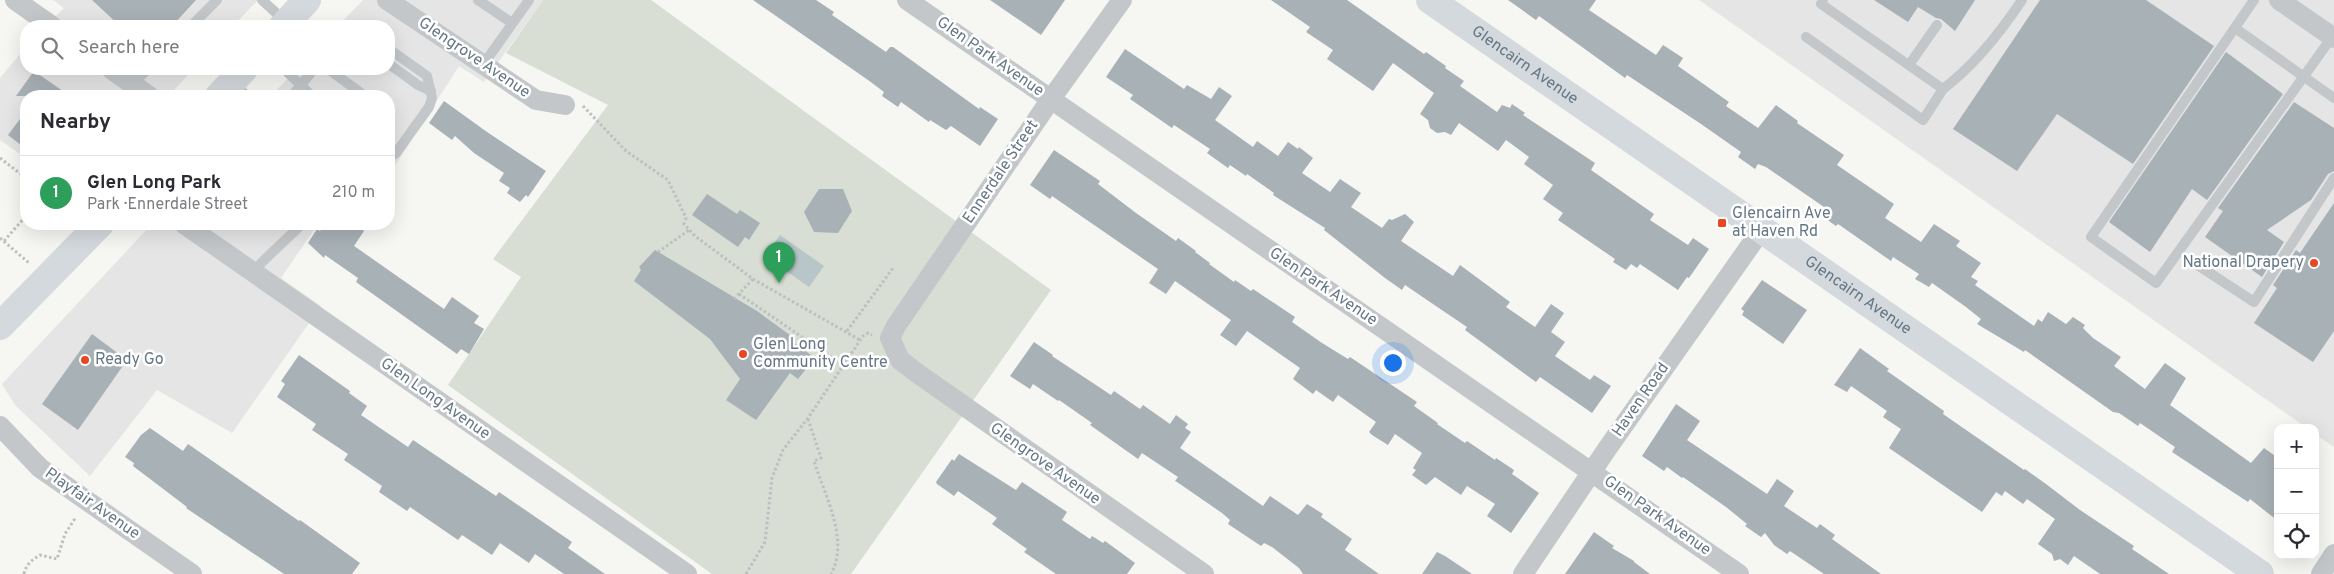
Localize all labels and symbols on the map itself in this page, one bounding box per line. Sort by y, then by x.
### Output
street label: Glengrove Avenue [414,13,534,103]
street label: Glen Park Avenue [933,13,1047,101]
street label: Glencairn Avenue [1467,22,1582,109]
street label: Ennerdale Street [959,116,1043,228]
place label: Glencairn Ave at Haven Rd [1732,204,1831,242]
marker: Glencairn Ave at Haven Rd [1716,217,1728,229]
pin: 1 [763,242,795,283]
street label: Glen Park Avenue [1265,243,1381,331]
street label: Glencairn Avenue [1800,252,1915,340]
place label: National Drapery [2182,253,2304,273]
marker: National Drapery [2308,257,2320,269]
place label: Glen Long Community Centre [753,335,888,373]
marker: Glen Long Community Centre [737,348,749,360]
place label: Ready Go [95,350,164,370]
your location [1380,350,1406,376]
marker: Ready Go [79,354,91,366]
street label: Glen Long Avenue [376,354,494,444]
street label: Haven Road [1608,359,1674,441]
street label: Glengrove Avenue [986,418,1104,510]
street label: Playfair Avenue [41,464,143,544]
street label: Glen Park Avenue [1600,472,1714,560]

